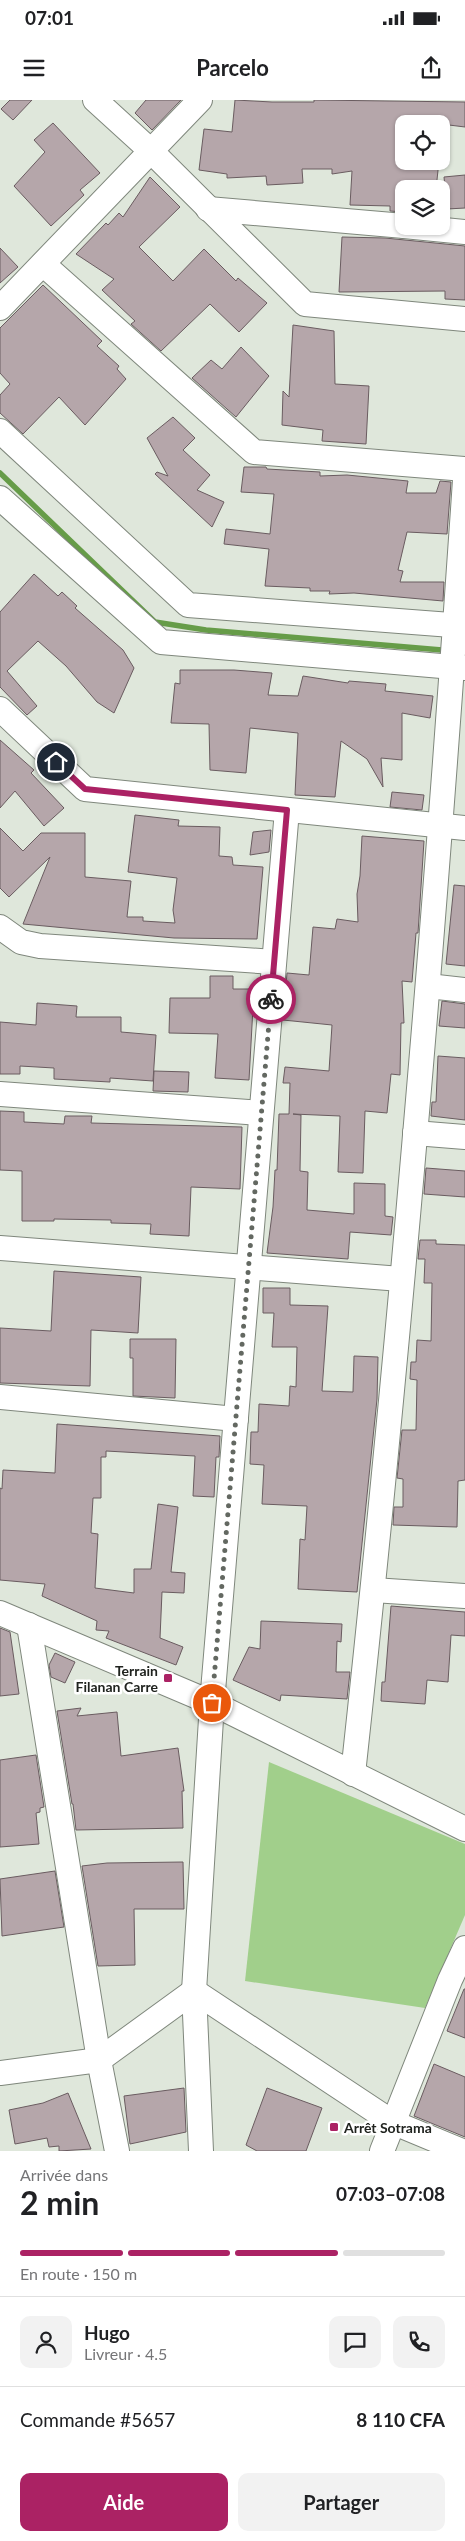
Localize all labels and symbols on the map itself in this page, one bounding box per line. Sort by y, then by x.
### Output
pin [35,741,77,783]
courier [246,974,296,1024]
place label: Terrain Filanan Carre [76,1662,159,1695]
marker: Terrain Filanan Carre [162,1672,174,1684]
pin [191,1682,233,1724]
place label: Arrêt Sotrama [343,2119,432,2136]
marker: Arrêt Sotrama [328,2121,340,2133]

